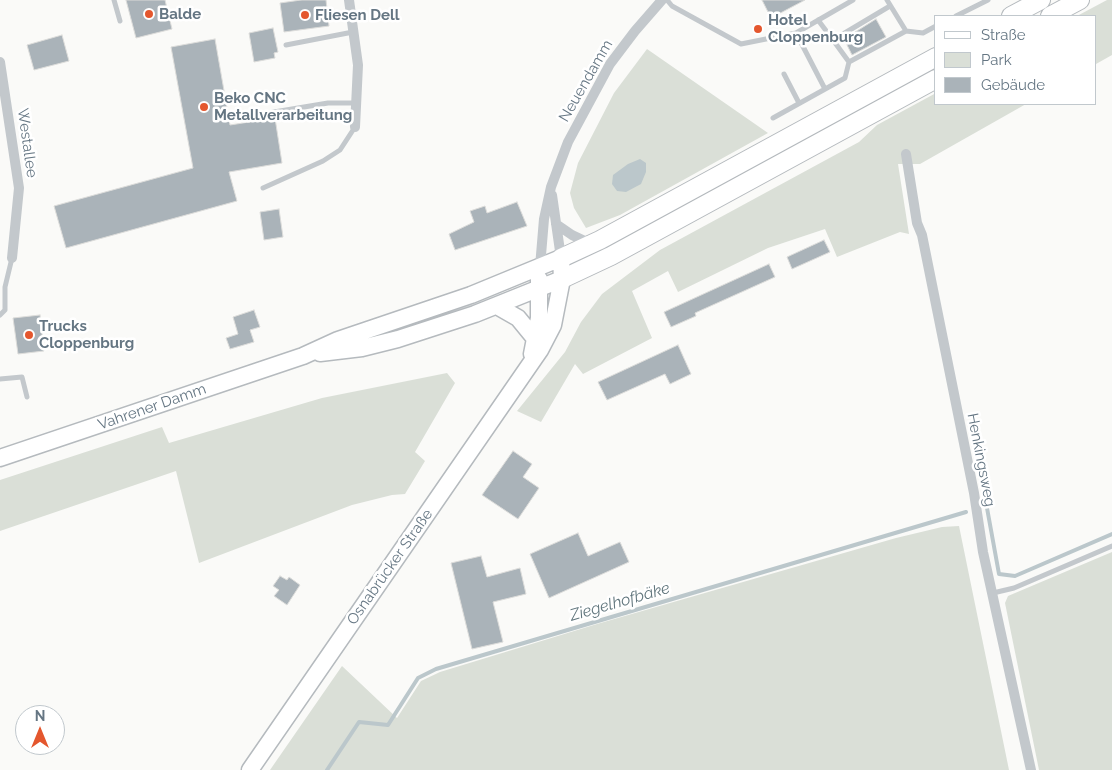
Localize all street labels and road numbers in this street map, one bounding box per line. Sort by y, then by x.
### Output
street label: Neuendamm [555,37,617,125]
street label: Westallee [13,107,41,179]
street label: Vahrener Damm [96,380,208,434]
street label: Henkingsweg [963,412,999,508]
street label: Osnabrücker Straße [343,506,437,628]

